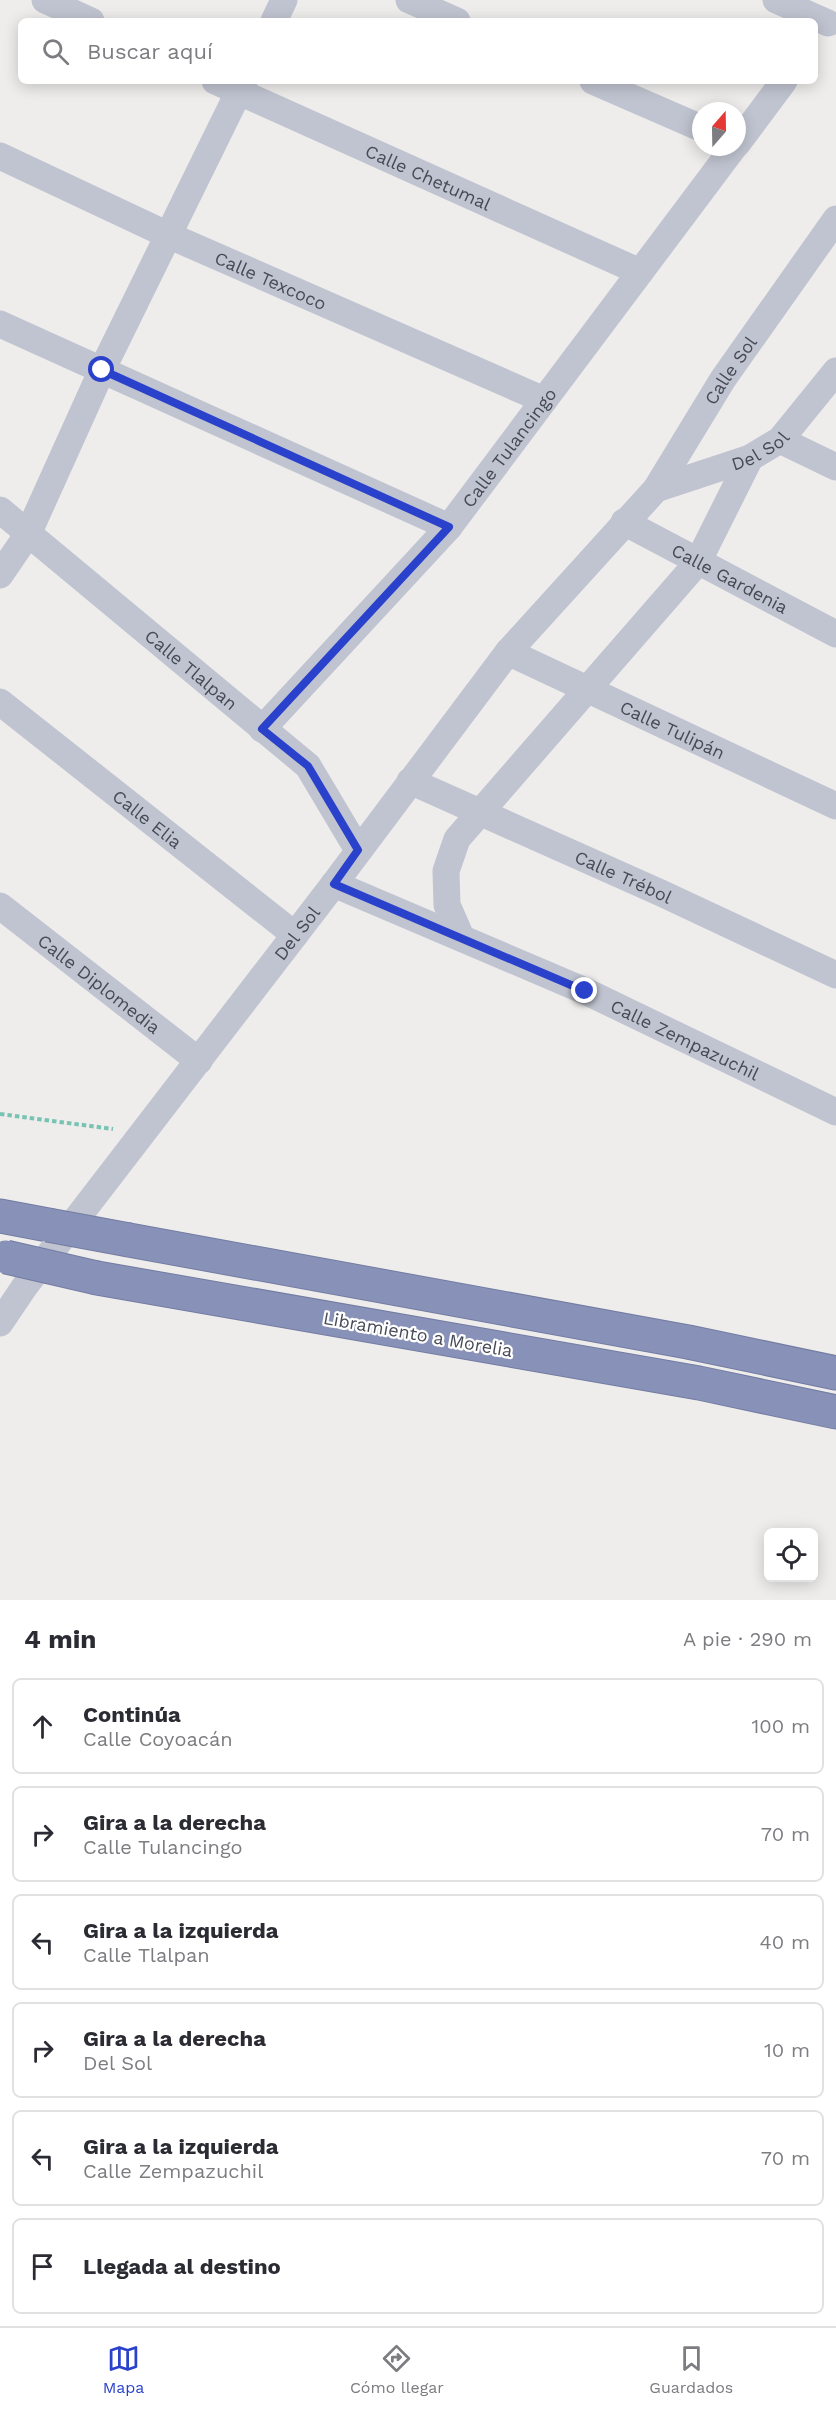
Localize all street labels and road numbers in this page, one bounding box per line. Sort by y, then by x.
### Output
street label: Calle Chetumal [362,140,495,214]
street label: Calle Texcoco [212,246,330,314]
street label: Calle Sol [700,331,761,408]
street label: Calle Tulancingo [457,383,560,511]
street label: Del Sol [729,427,794,474]
street label: Calle Gardenia [668,539,792,617]
street label: Calle Tlalpan [141,625,242,714]
street label: Calle Tulipán [617,696,729,763]
street label: Calle Elia [109,785,186,852]
street label: Calle Trébol [572,846,676,908]
street label: Del Sol [269,901,324,964]
street label: Calle Diplomedia [34,929,165,1038]
street label: Calle Zempazuchil [607,995,763,1084]
street label: Libramiento a Morelia [322,1307,514,1361]

